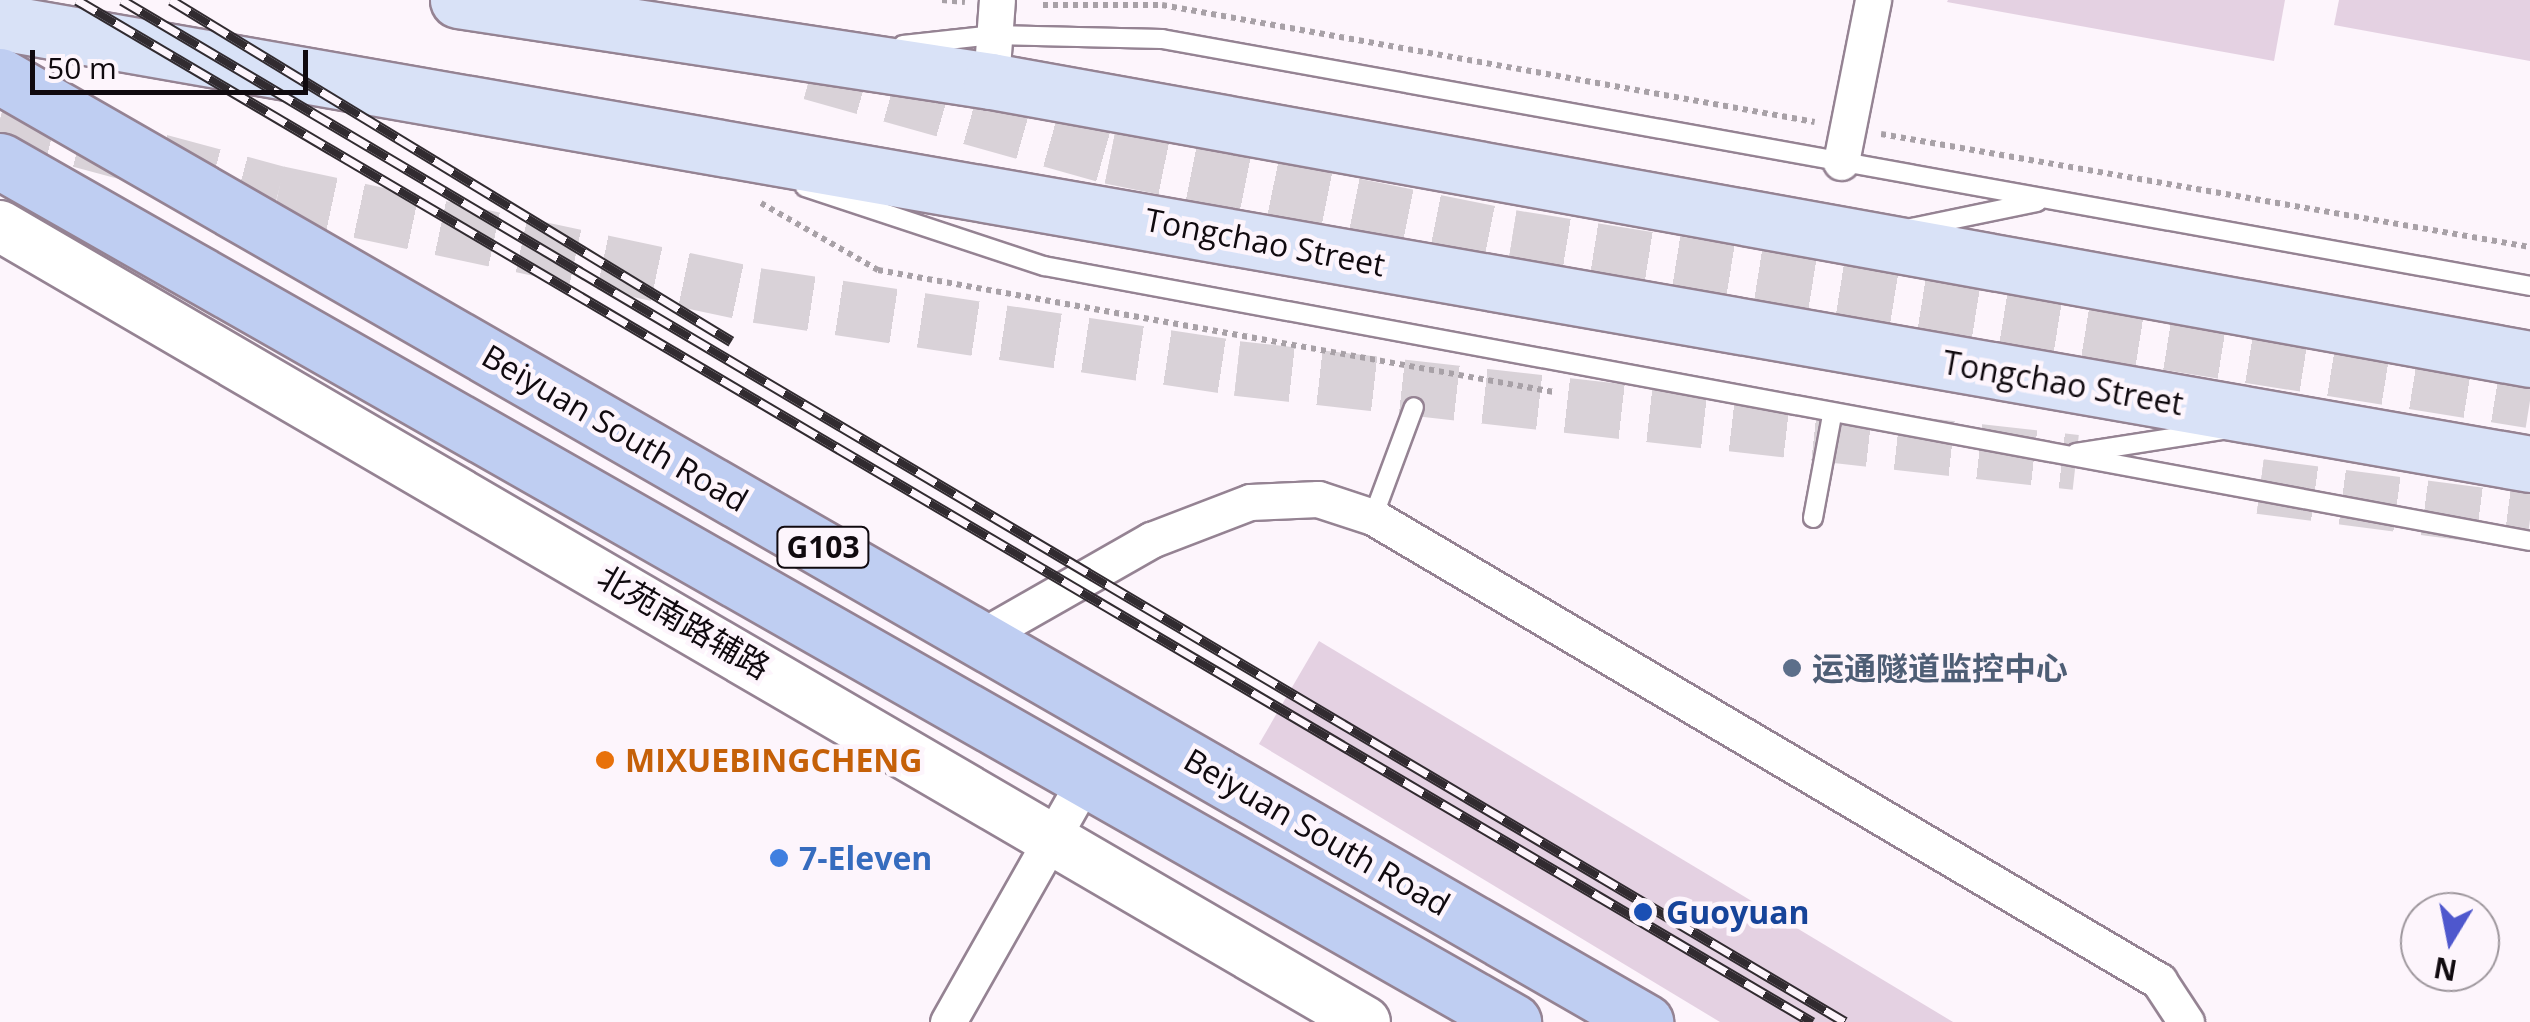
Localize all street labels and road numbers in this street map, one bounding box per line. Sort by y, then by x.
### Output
street label: Tongchao Street [1142,200,1388,284]
street label: Beiyuan South Road [475,336,755,520]
street label: Tongchao Street [1940,343,2186,423]
road number: G103 [776,522,870,572]
street label: 北苑南路辅路 [591,557,777,687]
street label: Beiyuan South Road [1177,740,1457,924]

